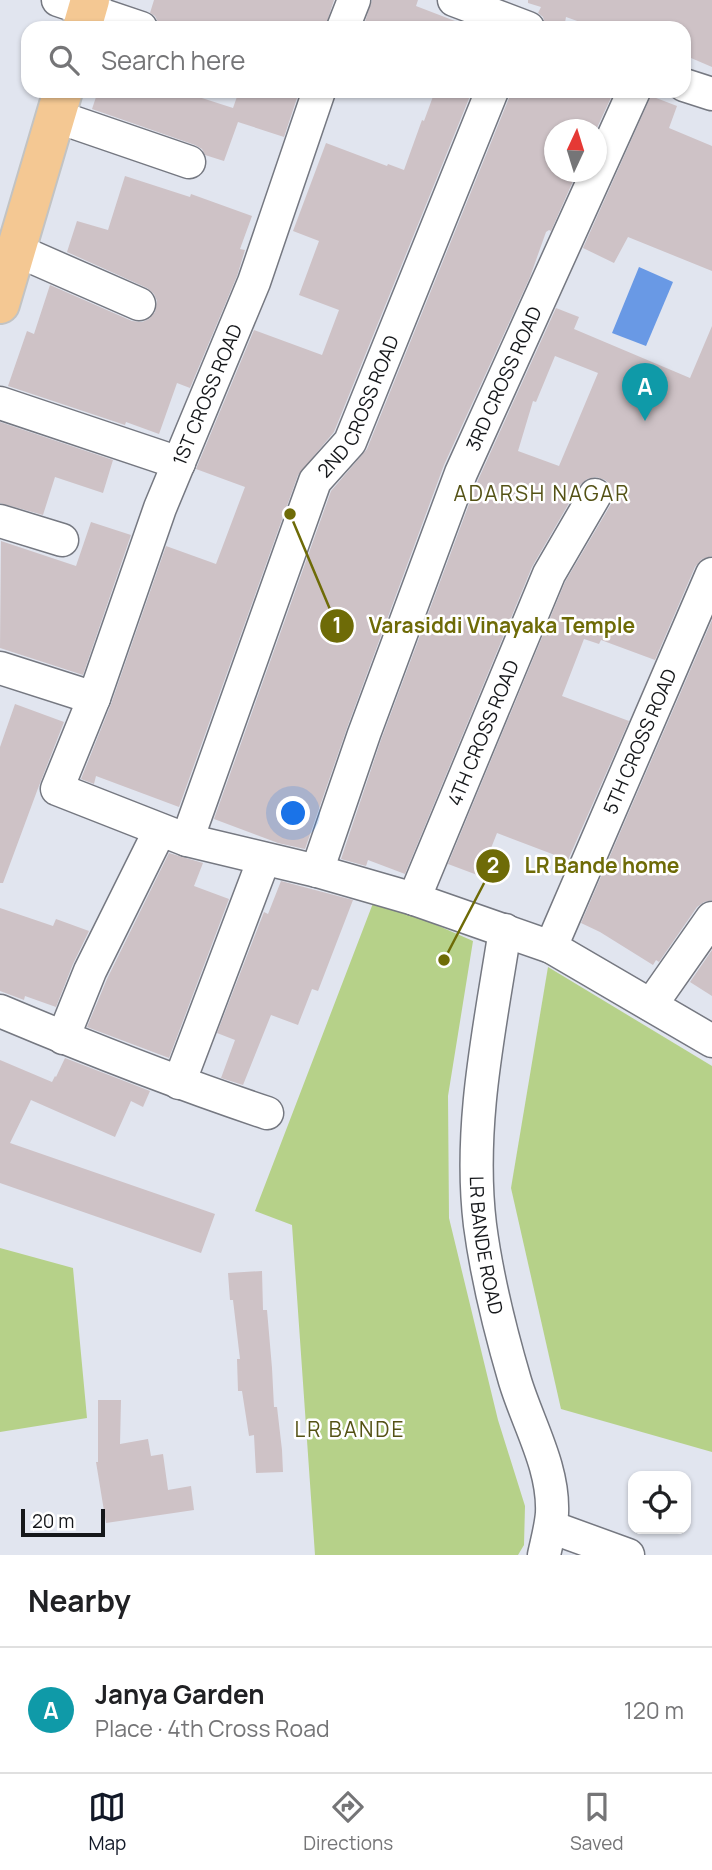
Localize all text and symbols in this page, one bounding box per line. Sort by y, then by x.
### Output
search box [21,21,691,98]
icon: search [45,41,83,79]
text: Search here [101,42,246,78]
north arrow [544,119,607,182]
street label: 3RD CROSS ROAD [460,302,548,455]
street label: 1ST CROSS ROAD [166,320,248,469]
street label: 2ND CROSS ROAD [311,331,405,483]
pin: A [622,363,668,421]
district label: ADARSH NAGAR [453,479,631,507]
callout: Varasiddi Vinayaka Temple [320,605,649,647]
text: 1 [332,611,342,639]
text: Varasiddi Vinayaka Temple [369,611,635,639]
street label: 4TH CROSS ROAD [441,656,525,809]
street label: 5TH CROSS ROAD [597,664,683,818]
your location [276,796,310,830]
callout: LR Bande home [475,845,693,887]
text: 2 [487,851,499,879]
text: LR Bande home [525,851,679,879]
street label: LR BANDE ROAD [464,1176,510,1317]
district label: LR BANDE [295,1415,405,1443]
map controls [628,1471,691,1534]
button: locate [628,1471,691,1534]
scale bar [21,1506,105,1538]
text: 20 m [32,1508,74,1534]
text: Nearby [28,1580,131,1621]
text: Janya Garden [95,1676,265,1712]
text: A [43,1694,59,1726]
text: 120 m [624,1694,684,1726]
text: Place · 4th Cross Road [95,1712,330,1744]
tab: Map [88,1788,126,1856]
tab: Directions [303,1788,393,1856]
tab: Saved [570,1788,624,1856]

